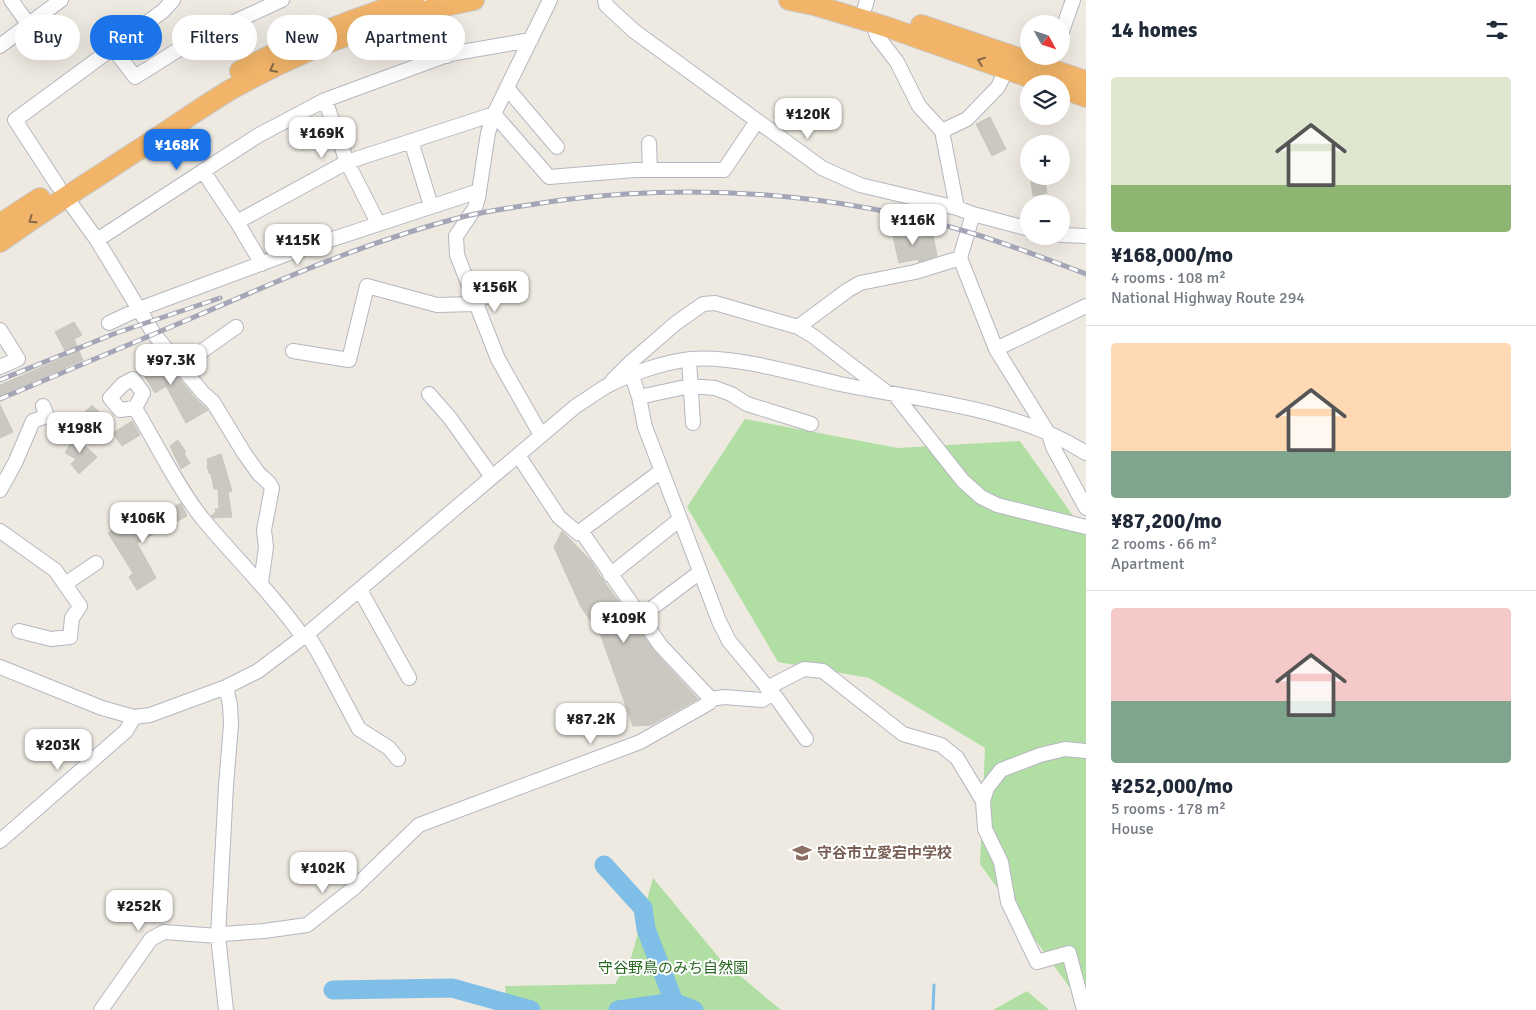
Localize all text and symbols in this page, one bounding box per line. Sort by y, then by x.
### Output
chip: Buy [15,15,80,60]
chip: Rent [90,15,162,60]
chip: Filters [172,15,257,60]
chip: New [267,15,337,60]
chip: Apartment [347,15,465,60]
north arrow [1020,15,1070,65]
map controls [1020,15,1070,245]
icon: filters [1483,16,1511,44]
text: 14 homes [1111,17,1197,43]
one-way arrow [977,57,986,67]
one-way arrow [270,63,279,73]
button: layers [1020,75,1070,125]
pin: ¥120K [773,98,843,140]
text: ¥120K [786,104,830,124]
icon: home [1266,110,1356,200]
pin: ¥169K [287,116,357,159]
text: ¥169K [300,123,344,143]
pin: ¥168K [142,128,212,171]
text: ¥168K [155,135,199,155]
button: + [1020,135,1070,185]
button: − [1020,195,1070,245]
pin: ¥116K [878,204,948,246]
text: ¥116K [891,210,935,230]
one-way arrow [28,214,38,223]
pin: ¥115K [263,224,333,266]
text: ¥115K [276,230,320,250]
text: ¥168,000/mo [1111,242,1233,268]
text: 4 rooms · 108 m² [1111,268,1226,288]
pin: ¥156K [460,270,530,313]
text: ¥156K [473,277,517,297]
text: National Highway Route 294 [1111,288,1305,308]
pin: ¥97.3K [130,344,212,386]
text: ¥97.3K [146,350,196,370]
icon: home [1266,375,1356,465]
pin: ¥198K [45,412,115,454]
text: ¥198K [58,418,102,438]
pin: ¥106K [108,502,178,544]
text: ¥106K [121,508,165,528]
text: ¥87,200/mo [1111,508,1222,534]
text: 2 rooms · 66 m² [1111,534,1217,554]
text: Apartment [1111,554,1184,574]
pin: ¥109K [589,602,659,644]
text: ¥109K [602,608,646,628]
icon: home [1266,640,1356,730]
pin: ¥87.2K [550,702,632,745]
text: ¥87.2K [566,709,616,729]
pin: ¥203K [23,728,93,771]
text: ¥203K [36,735,80,755]
text: ¥252,000/mo [1111,773,1233,799]
text: 5 rooms · 178 m² [1111,799,1226,819]
text: House [1111,819,1154,839]
school or university icon: 守谷市立愛宕中学校 [791,842,813,864]
place label: 守谷市立愛宕中学校 [817,844,952,862]
pin: ¥102K [288,852,358,894]
text: ¥102K [301,858,345,878]
pin: ¥252K [104,890,174,932]
text: ¥252K [117,896,161,916]
park label: 守谷野鳥のみち自然園 [598,959,748,977]

